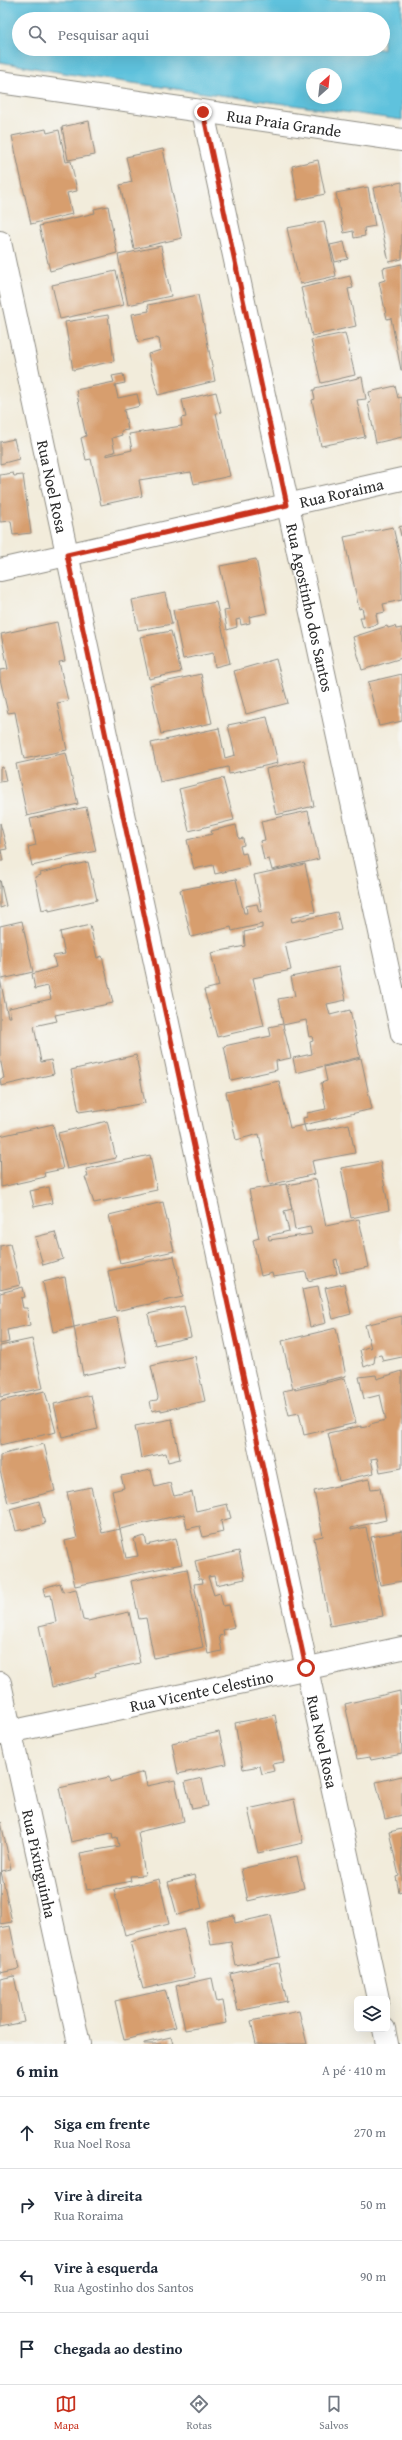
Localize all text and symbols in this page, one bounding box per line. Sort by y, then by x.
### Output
search box [12,12,390,56]
icon: search [26,23,48,45]
text: Pesquisar aqui [58,24,149,45]
north arrow [306,68,342,104]
route end [194,103,212,121]
street label: Rua Praia Grande [225,103,343,143]
street label: Rua Noel Rosa [31,438,74,536]
street label: Rua Roraima [297,471,386,514]
street label: Rua Agostinho dos Santos [280,521,340,694]
route start [297,1659,315,1677]
street label: Rua Vicente Celestino [127,1664,275,1718]
street label: Rua Noel Rosa [301,1693,344,1791]
street label: Rua Pixinguinha [16,1807,63,1921]
map controls [354,1996,390,2032]
button: layers [354,1996,390,2032]
text: 6 min [16,2058,58,2083]
text: A pé · 410 m [322,2061,386,2080]
text: Siga em frente [54,2113,150,2134]
icon: ahead [16,2122,38,2144]
text: 270 m [354,2123,386,2142]
text: Rua Noel Rosa [54,2134,131,2153]
text: Vire à direita [54,2185,142,2206]
icon: right [16,2194,38,2216]
text: 50 m [360,2195,386,2214]
text: Rua Roraima [54,2206,123,2225]
text: Vire à esquerda [54,2257,158,2278]
icon: left [16,2266,38,2288]
text: 90 m [360,2267,386,2286]
text: Rua Agostinho dos Santos [54,2278,194,2297]
icon: arrive [16,2338,38,2360]
text: Chegada ao destino [54,2338,182,2359]
tab: Mapa [54,2393,79,2433]
tab: Rotas [187,2393,212,2433]
tab: Salvos [319,2393,348,2433]

